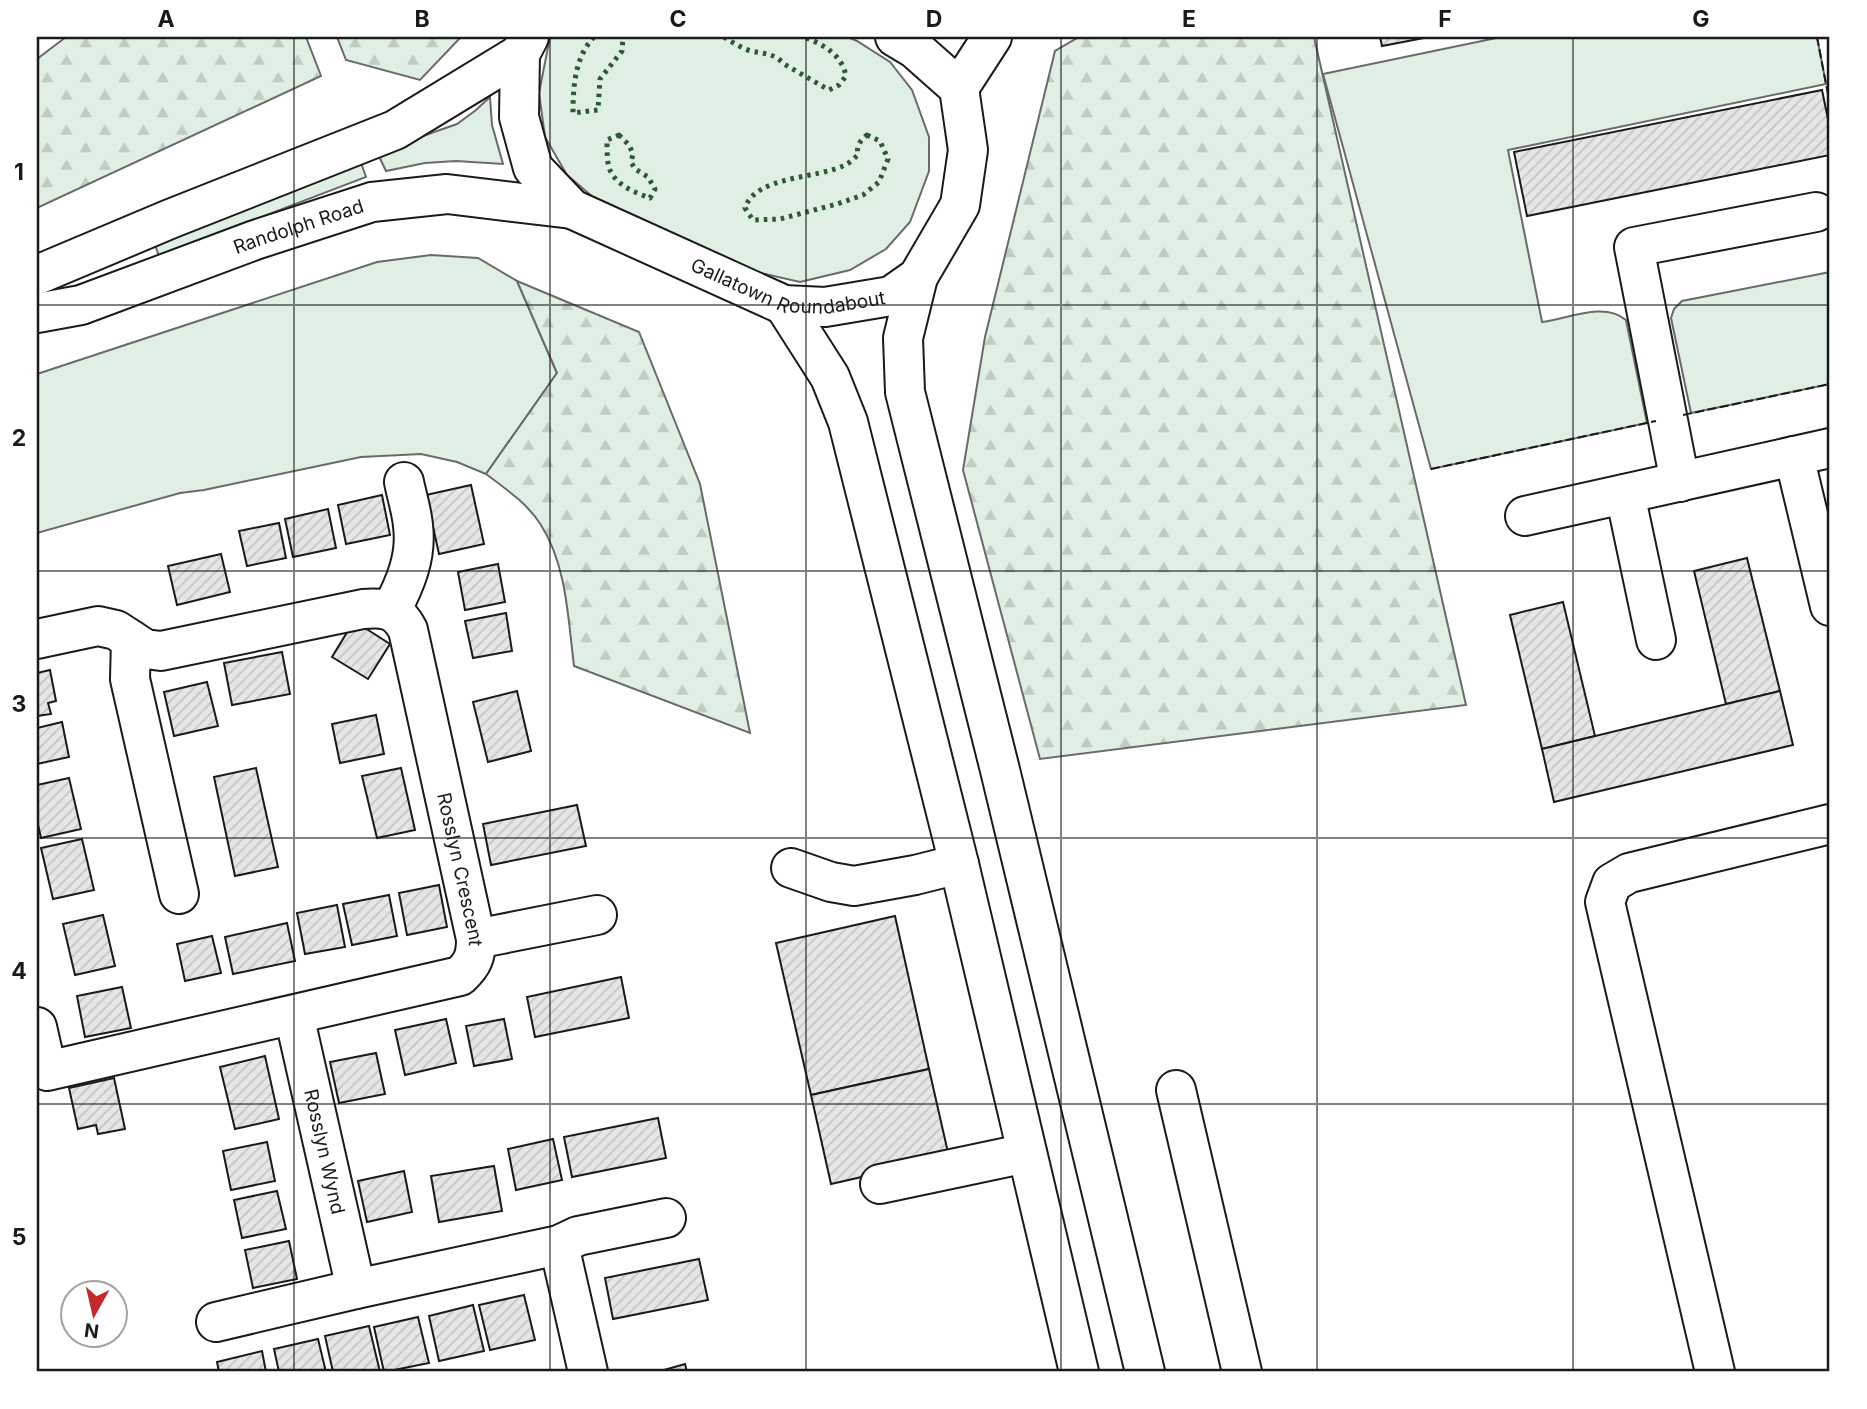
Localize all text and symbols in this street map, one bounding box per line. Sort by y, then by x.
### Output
text: A [157,5,175,33]
text: B [414,5,430,33]
text: C [669,5,687,33]
text: D [926,5,942,33]
text: E [1182,5,1196,33]
text: F [1438,5,1452,33]
text: G [1692,5,1710,33]
text: 1 [14,158,24,186]
street label: Randolph Road [230,194,366,259]
street label: Gallatown Roundabout [687,253,887,319]
text: 2 [12,424,26,452]
text: 3 [12,690,26,718]
street label: Rosslyn Crescent [433,790,488,947]
text: 4 [11,957,27,985]
street label: Rosslyn Wynd [300,1087,350,1216]
text: 5 [12,1223,26,1251]
north arrow [60,1280,130,1350]
text: N [83,1318,100,1343]

